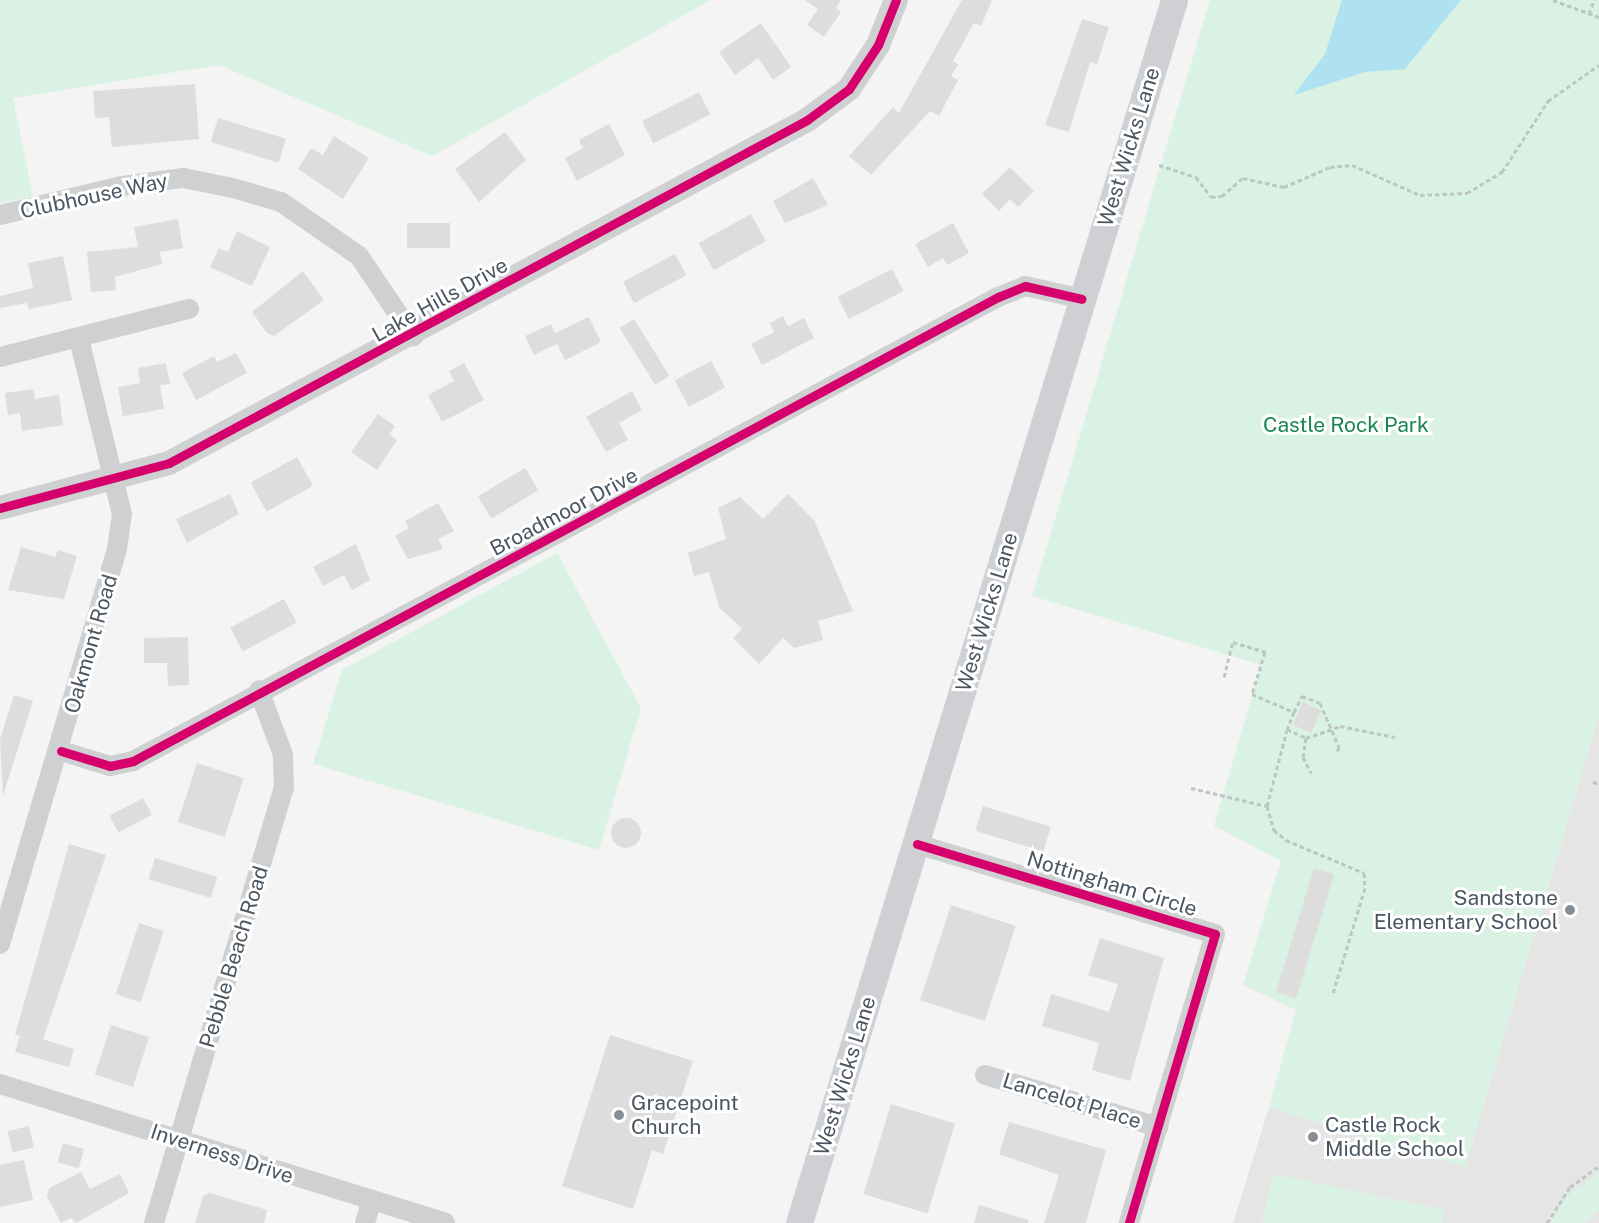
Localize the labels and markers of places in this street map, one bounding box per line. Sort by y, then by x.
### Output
place label: Sandstone Elementary School [1374,885,1558,935]
marker: Sandstone Elementary School [1563,903,1577,917]
place label: Gracepoint Church [631,1090,739,1140]
marker: Gracepoint Church [612,1108,626,1122]
place label: Castle Rock Middle School [1325,1112,1464,1162]
marker: Castle Rock Middle School [1306,1130,1320,1144]

